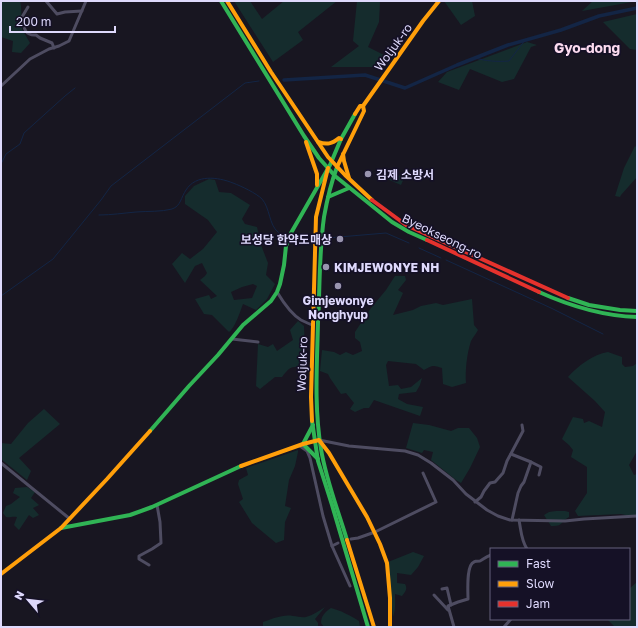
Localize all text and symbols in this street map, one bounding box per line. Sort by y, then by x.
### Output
scale bar [10,8,115,34]
text: 200 m [16,14,51,29]
street label: Woljuk-ro [371,20,415,74]
district label: Gyo-dong [554,39,620,56]
place label: 김제 소방서 [376,167,434,182]
marker: 김제 소방서 [363,169,373,179]
street label: Byeokseong-ro [400,210,484,262]
place label: 보성당 한약도매상 [241,232,332,247]
marker: 보성당 한약도매상 [335,234,345,244]
place label: KIMJEWONYE NH [334,260,439,275]
marker: KIMJEWONYE NH [321,262,331,272]
marker: Gimjewonye Nonghyup [333,281,343,291]
place label: Gimjewonye Nonghyup [302,293,374,322]
street label: Woljuk-ro [294,336,310,392]
legend [490,548,630,620]
text: Fast [526,556,551,571]
text: Slow [526,576,554,591]
north arrow [8,580,48,620]
text: N [11,588,26,602]
text: Jam [526,596,550,611]

